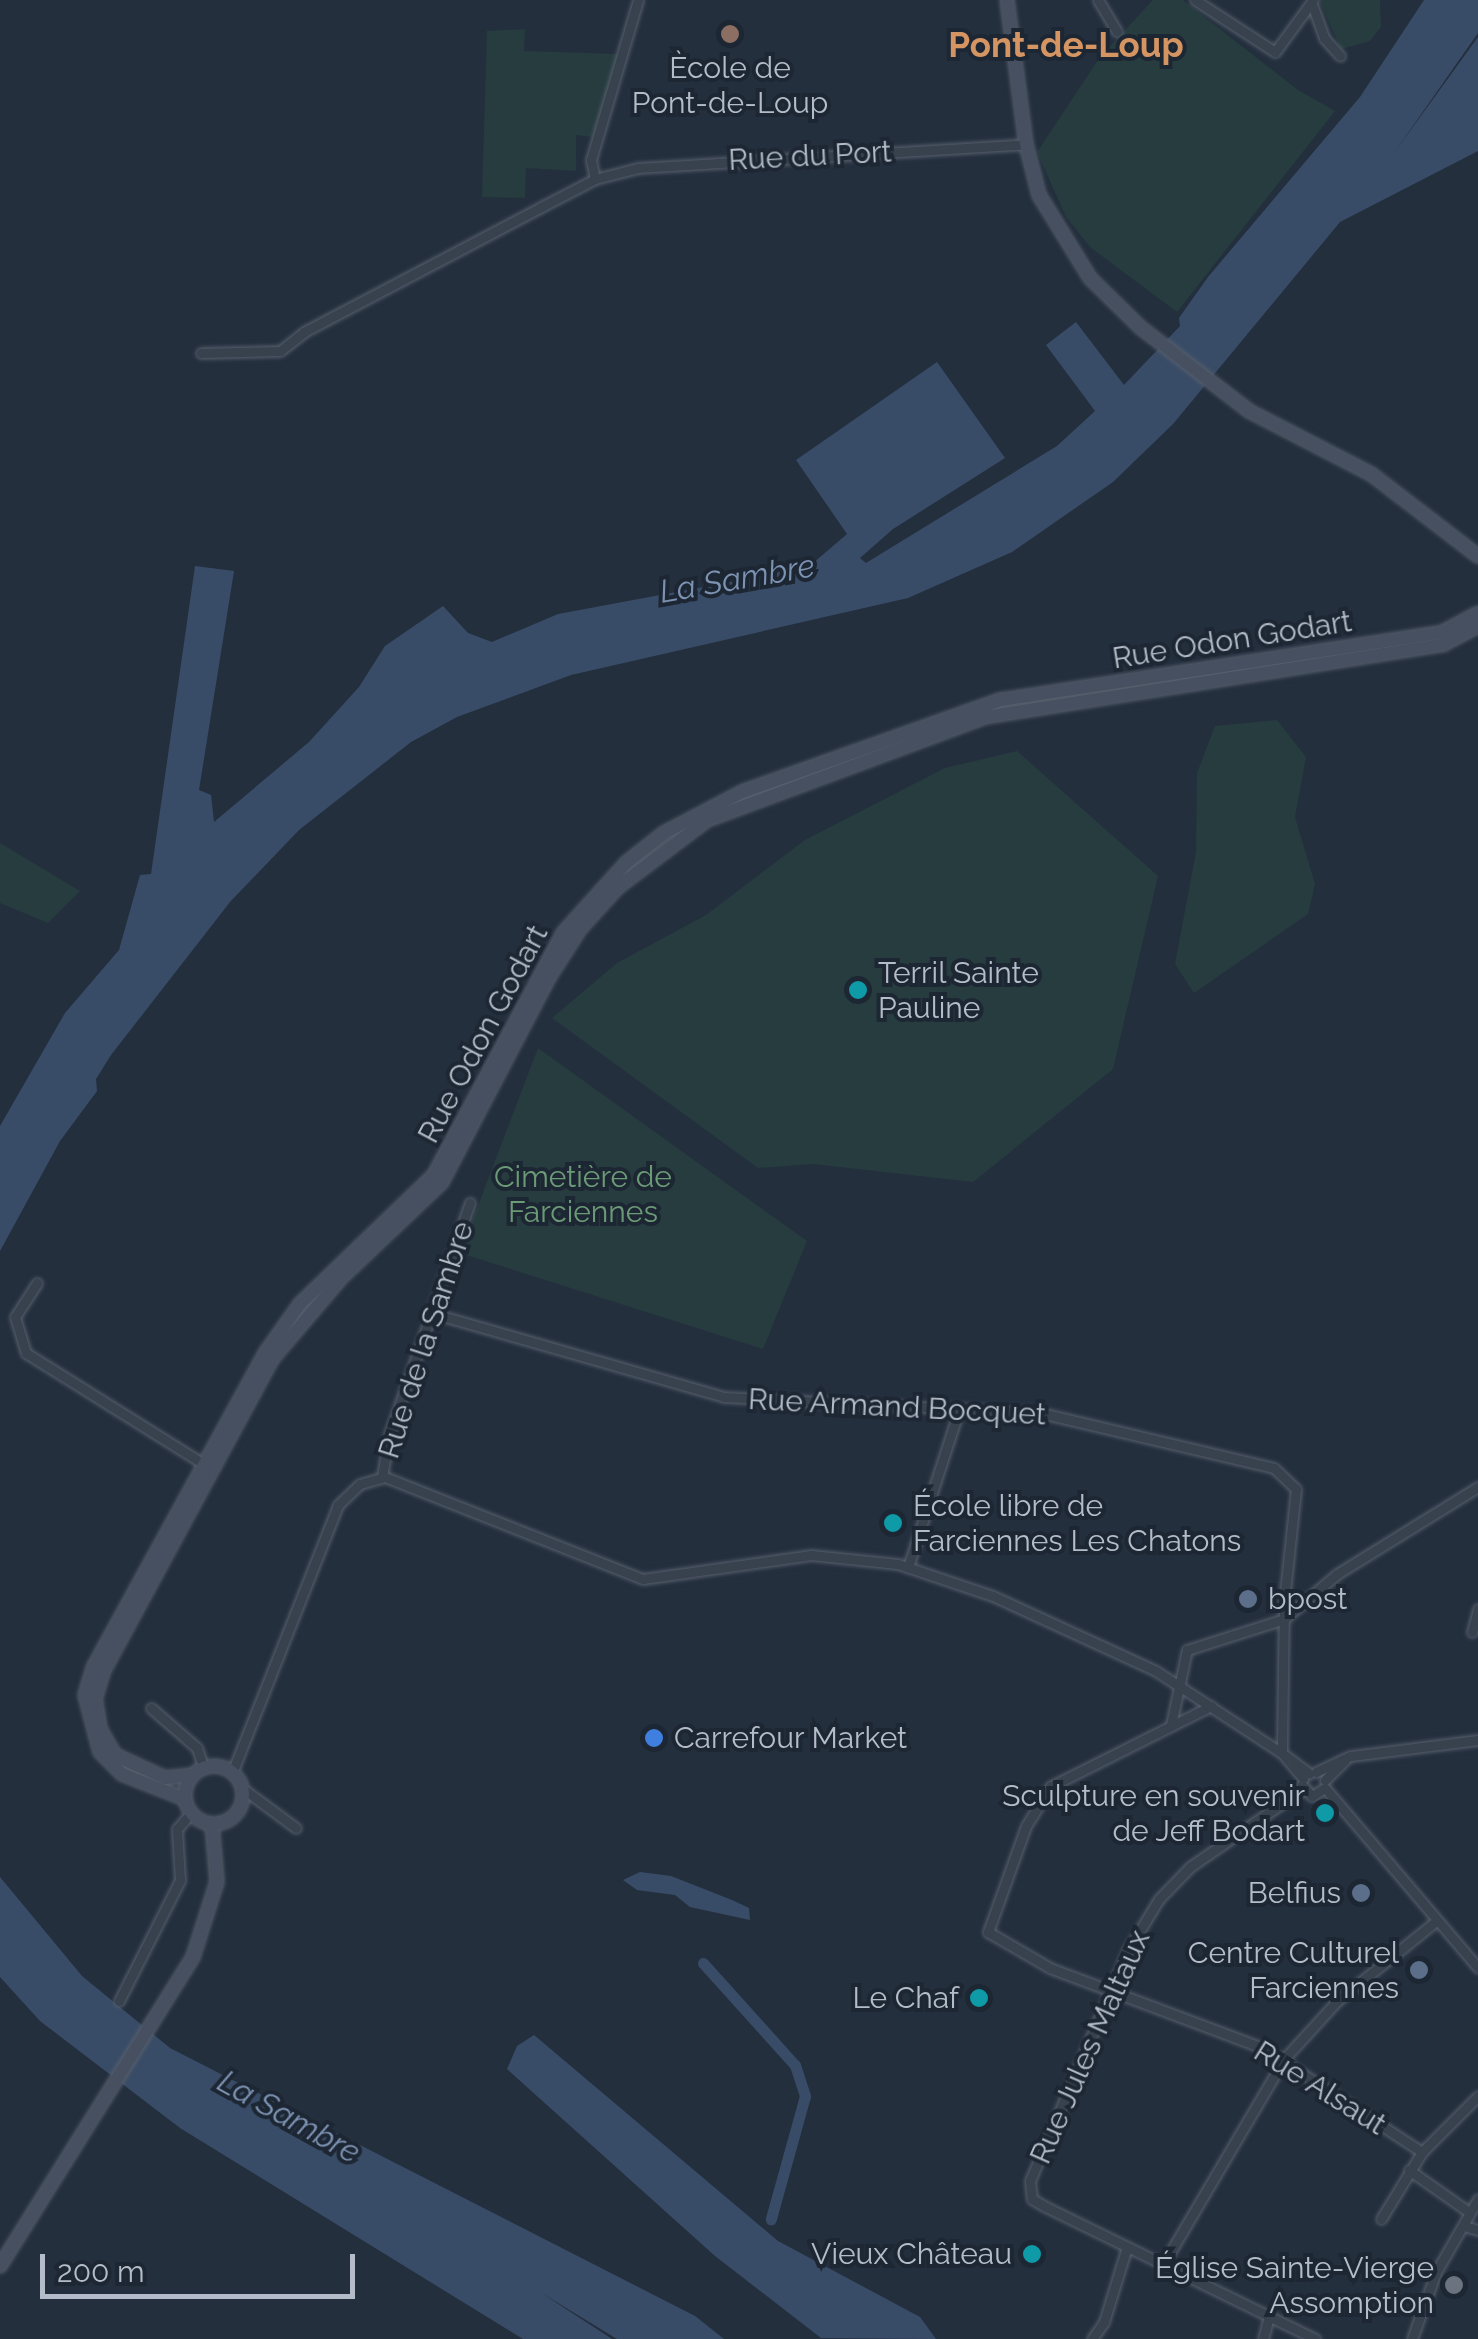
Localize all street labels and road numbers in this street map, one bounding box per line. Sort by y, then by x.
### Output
street label: Rue du Port [727,134,893,178]
street label: Rue Odon Godart [1110,603,1354,677]
street label: Rue Odon Godart [410,919,556,1149]
street label: Rue de la Sambre [371,1217,481,1463]
street label: Rue Armand Bocquet [747,1381,1047,1433]
street label: Rue Jules Maltaux [1022,1924,1158,2170]
street label: Rue Alsaut [1247,2033,1393,2143]

